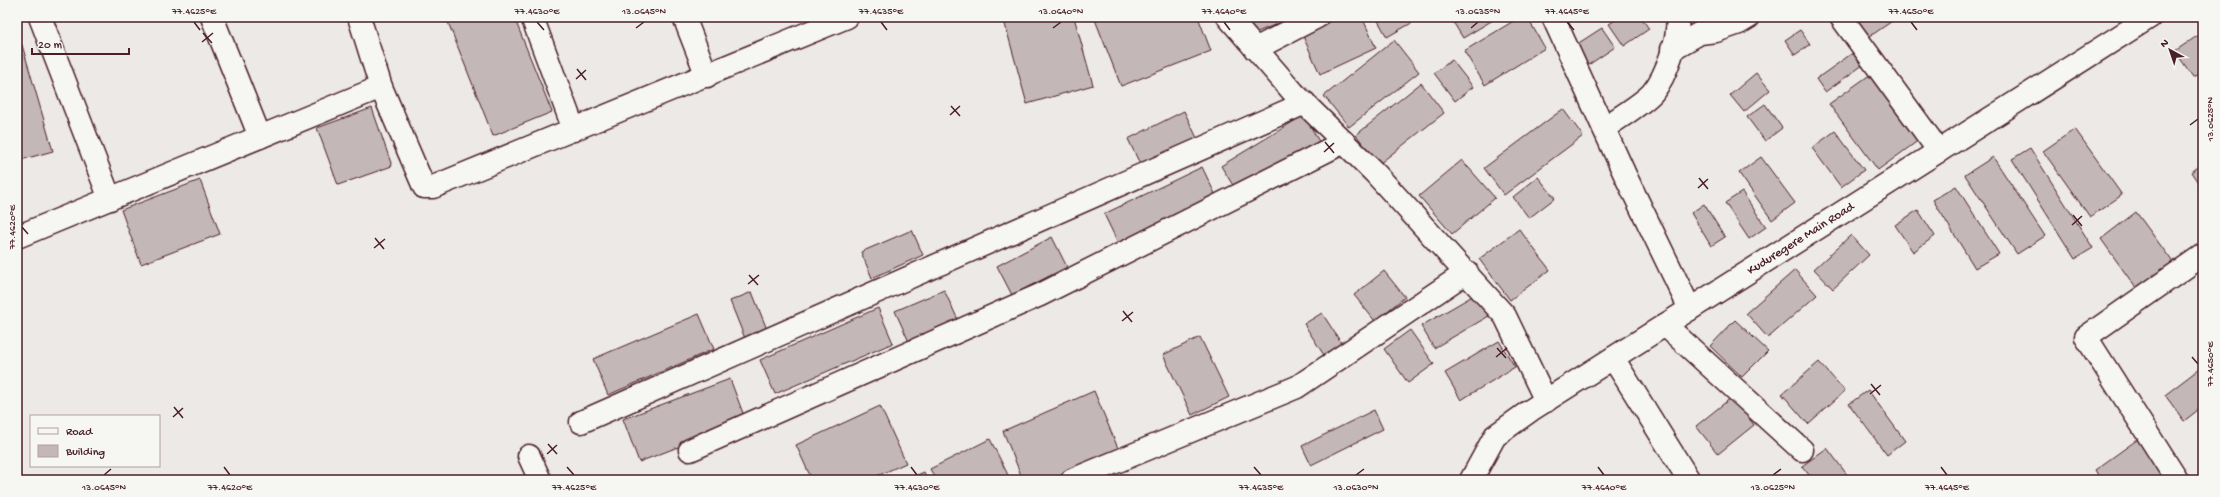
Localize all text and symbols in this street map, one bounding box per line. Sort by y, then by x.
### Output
text: 77.4625°E [171,6,217,18]
text: 77.4630°E [514,6,560,18]
text: 13.0645°N [621,6,667,18]
text: 77.4635°E [858,6,904,18]
text: 13.0640°N [1038,6,1084,18]
text: 77.4640°E [1201,6,1247,18]
text: 13.0635°N [1455,6,1501,18]
text: 77.4645°E [1544,6,1590,18]
text: 77.4650°E [1887,6,1934,18]
scale bar [32,30,129,56]
north arrow [2150,30,2190,70]
text: N [2158,37,2171,51]
text: 20 m [38,39,63,53]
text: 13.0625°N [2205,96,2217,142]
street label: Kuduregere Main Road [1744,199,1858,278]
text: 77.4620°E [7,204,19,250]
text: 77.4650°E [2205,341,2217,388]
legend [30,415,160,467]
text: Road [66,426,93,440]
text: Building [65,446,105,460]
text: 13.0645°N [81,482,127,494]
text: 77.4620°E [207,482,253,494]
text: 77.4625°E [551,482,597,494]
text: 77.4630°E [894,482,940,494]
text: 77.4635°E [1238,482,1284,494]
text: 13.0630°N [1332,482,1379,494]
text: 77.4640°E [1581,482,1627,494]
text: 13.0625°N [1750,482,1796,494]
text: 77.4645°E [1924,482,1970,494]

